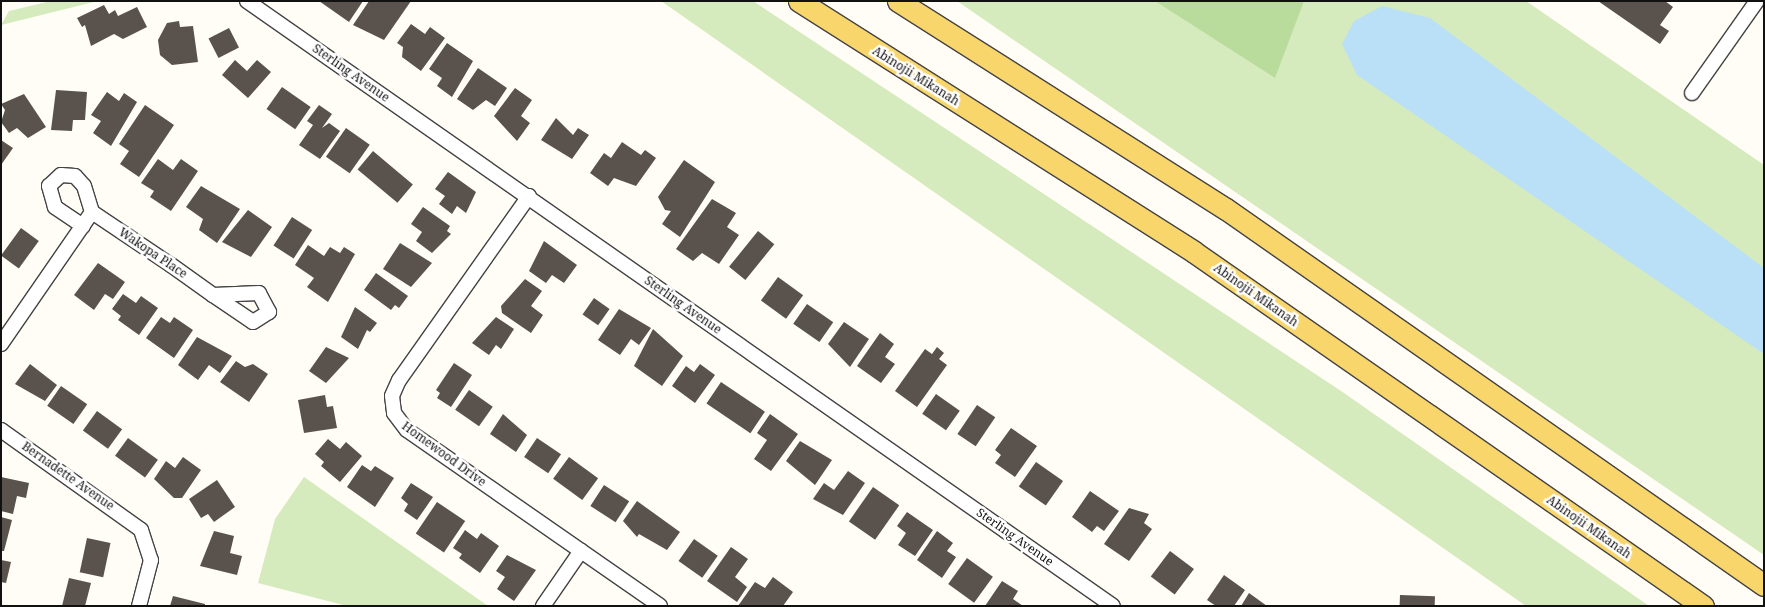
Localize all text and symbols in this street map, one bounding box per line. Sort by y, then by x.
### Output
street label: Sterling Avenue [310,41,392,105]
street label: Abinojii Mikanah [870,43,962,109]
street label: Wakopa Place [116,225,190,281]
street label: Abinojii Mikanah [1211,261,1301,329]
street label: Sterling Avenue [642,273,724,337]
street label: Homewood Drive [399,419,489,489]
street label: Bernadette Avenue [19,439,117,513]
street label: Abinojii Mikanah [1544,493,1634,561]
street label: Sterling Avenue [974,505,1056,569]

